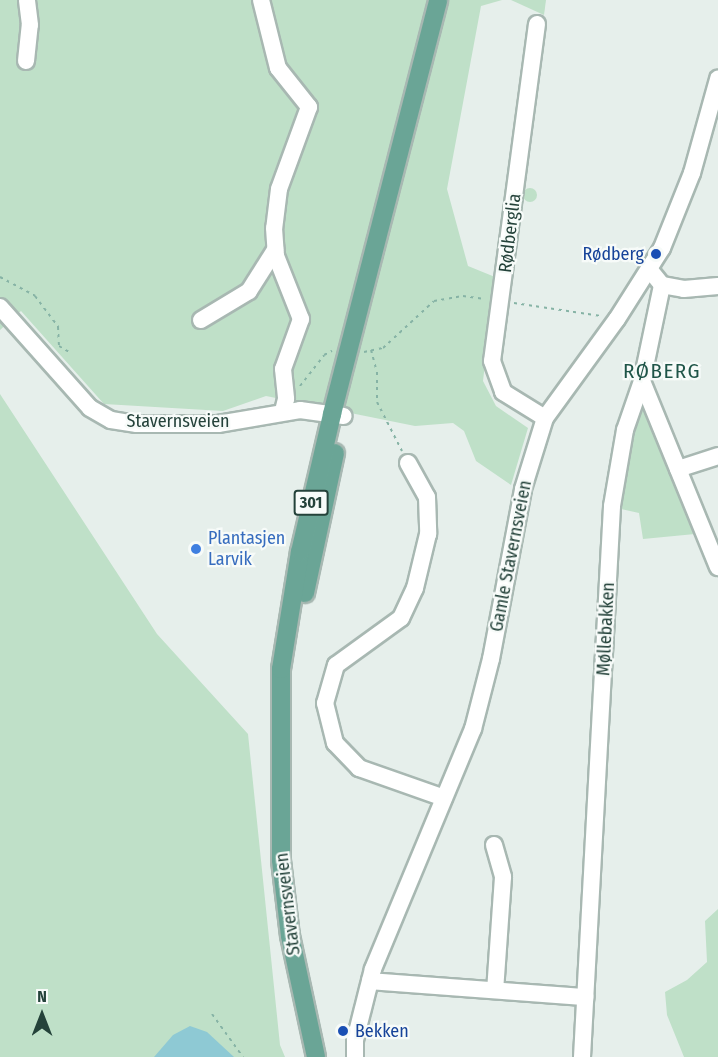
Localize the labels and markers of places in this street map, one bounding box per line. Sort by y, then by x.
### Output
place label: Rødberg [582,243,644,265]
marker: Rødberg [649,247,663,261]
place label: Plantasjen Larvik [208,528,285,570]
marker: Plantasjen Larvik [189,542,203,556]
place label: Bekken [355,1020,409,1042]
marker: Bekken [336,1024,350,1038]

